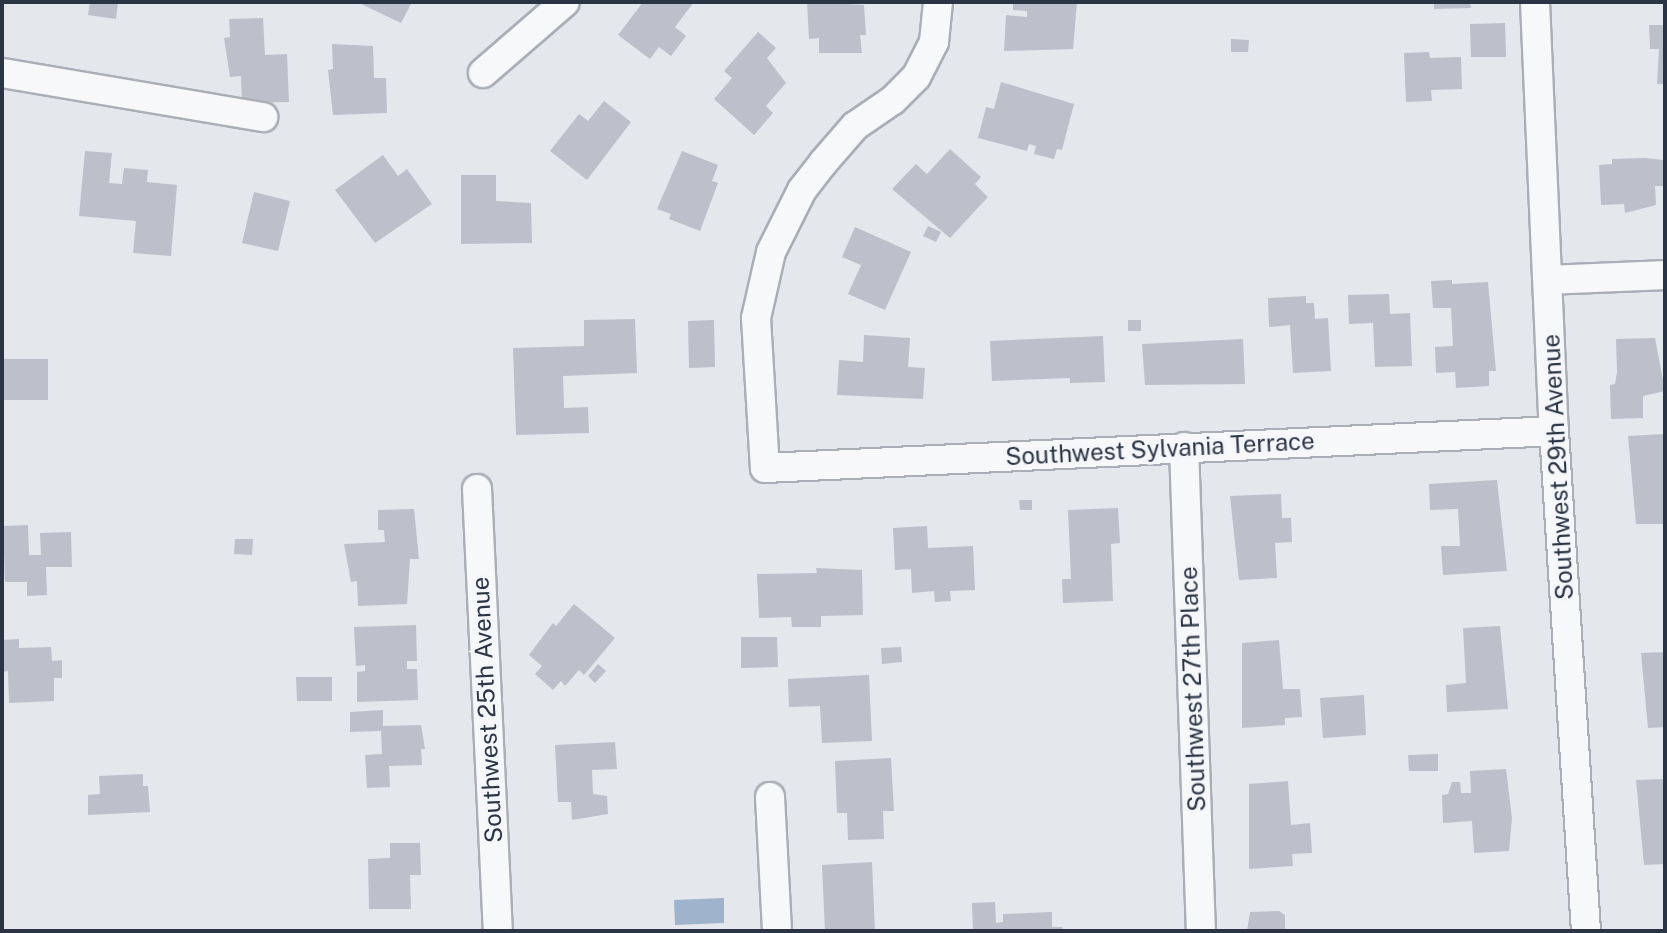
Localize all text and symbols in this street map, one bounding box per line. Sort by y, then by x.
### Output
street label: Southwest 29th Avenue [1537,333,1579,601]
street label: Southwest Sylvania Terrace [1005,427,1315,471]
street label: Southwest 27th Place [1174,566,1212,812]
street label: Southwest 25th Avenue [466,576,508,844]

